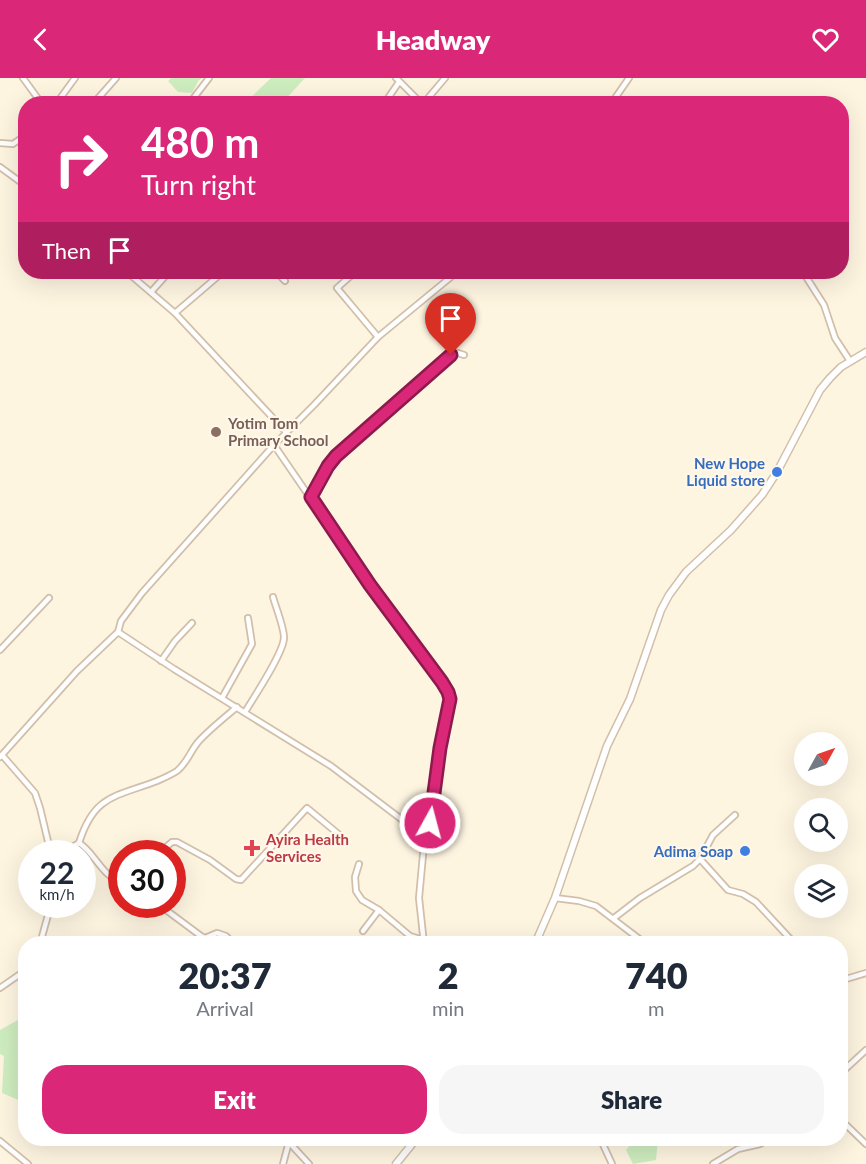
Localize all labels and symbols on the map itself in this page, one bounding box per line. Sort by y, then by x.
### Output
pin [425,293,476,355]
place label: Yotim Tom Primary School [227,414,328,449]
marker: Yotim Tom Primary School [209,425,223,439]
place label: New Hope Liquid store [686,454,765,489]
marker: New Hope Liquid store [770,465,784,479]
north arrow [794,732,848,786]
position arrow [398,791,462,855]
place label: Ayira Health Services [265,830,349,865]
marker: Ayira Health Services [243,839,261,857]
speed limit sign: 30 [108,840,186,918]
place label: Adima Soap [653,842,733,860]
marker: Adima Soap [738,844,752,858]

